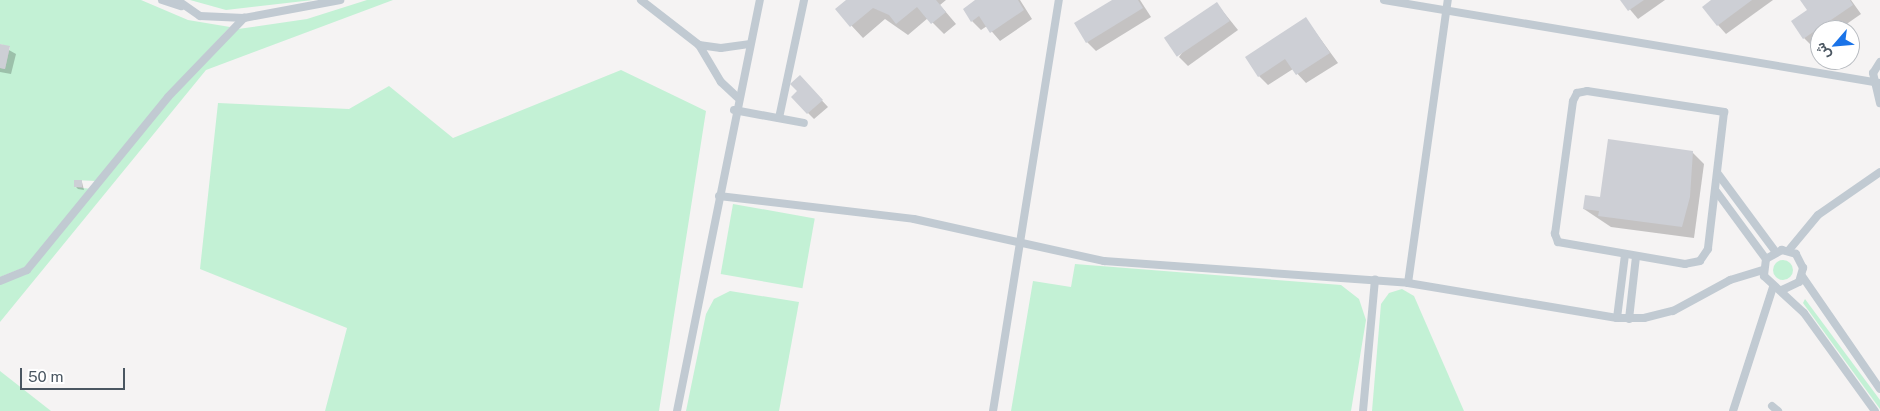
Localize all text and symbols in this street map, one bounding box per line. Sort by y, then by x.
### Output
north arrow [1810,20,1860,70]
text: ش [1812,40,1833,62]
scale bar [22,358,128,390]
text: 50 m [28,368,63,385]

